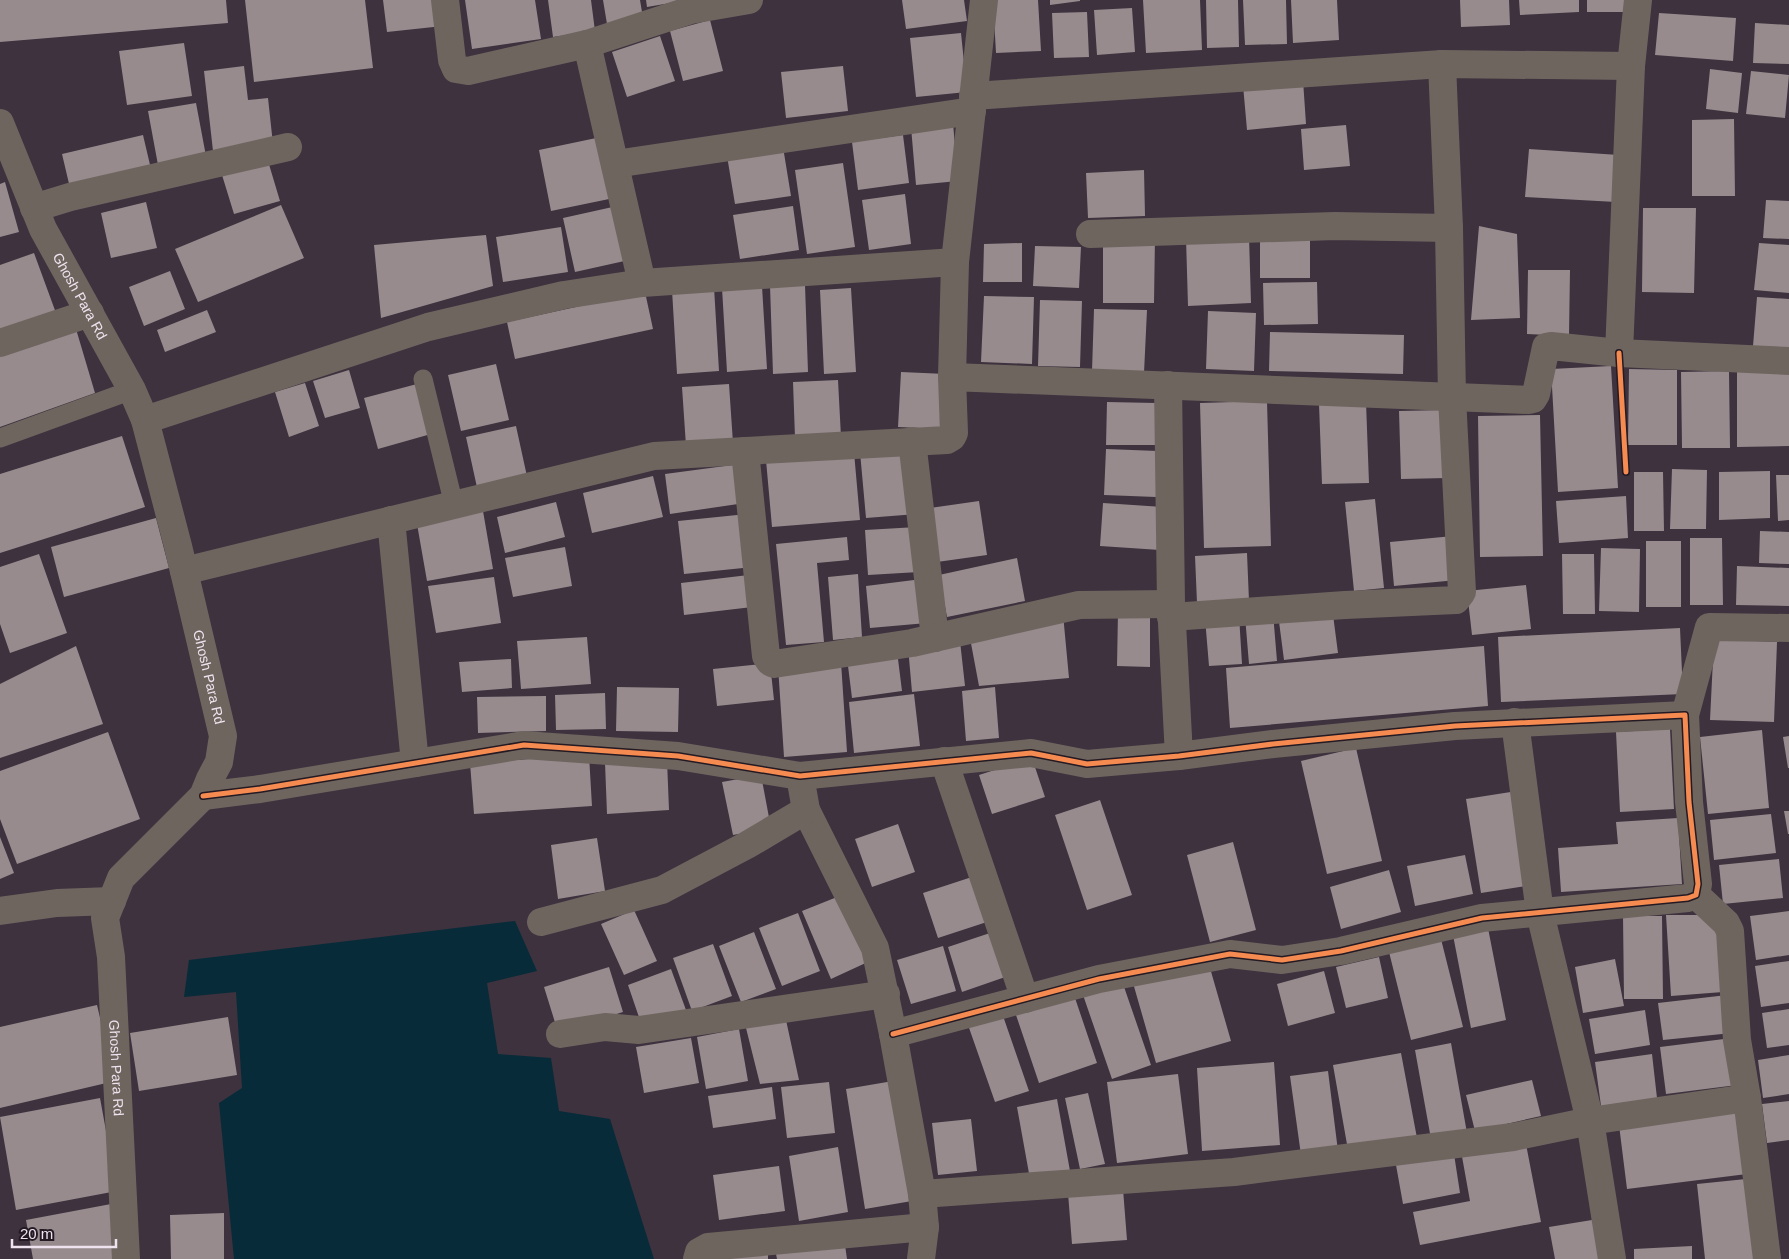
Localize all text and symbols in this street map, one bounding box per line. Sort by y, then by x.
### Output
street label: Ghosh Para Rd [50,250,110,342]
street label: Ghosh Para Rd [190,628,228,726]
street label: Ghosh Para Rd [106,1019,127,1117]
scale bar [12,1216,116,1248]
text: 20 m [20,1225,53,1242]

